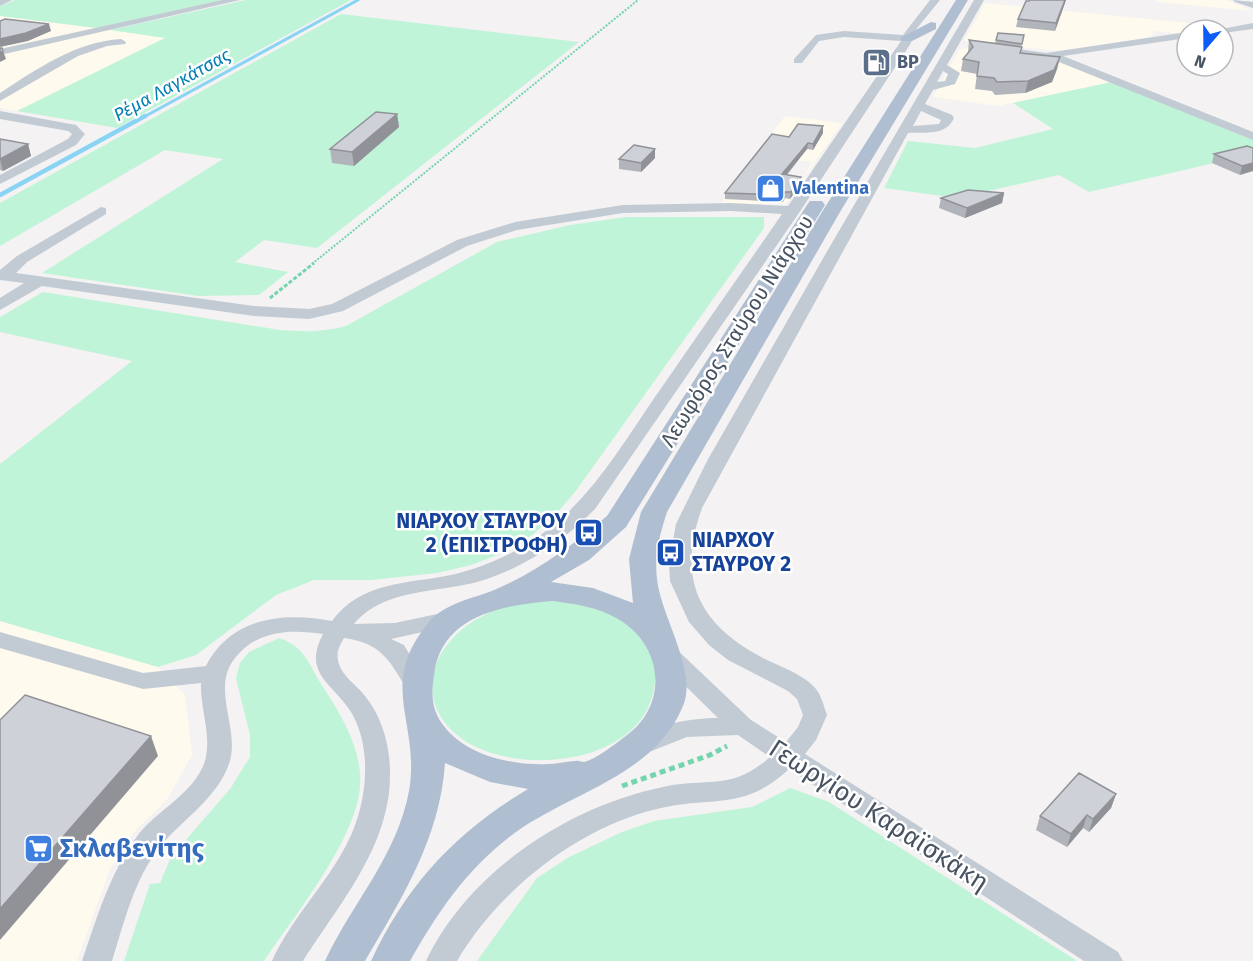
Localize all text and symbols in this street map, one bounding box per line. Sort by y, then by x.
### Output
north arrow [1175,18,1235,78]
water label: Ρέμα Λαγκάτσας [110,43,235,126]
fuel station icon: BP [860,46,892,78]
place label: BP [897,51,919,73]
text: N [1192,51,1208,72]
shop icon: Valentina [755,172,787,204]
place label: Valentina [791,177,869,199]
street label: Λεωφόρος Σταύρου Νιάρχου [655,210,819,452]
place label: ΝΙΑΡΧΟΥ ΣΤΑΥΡΟΥ 2 (ΕΠΙΣΤΡΟΦΗ) [396,508,568,558]
bus stop icon: ΝΙΑΡΧΟΥ ΣΤΑΥΡΟΥ 2 (ΕΠΙΣΤΡΟΦΗ) [572,517,604,549]
place label: ΝΙΑΡΧΟΥ ΣΤΑΥΡΟΥ 2 [692,527,791,577]
bus stop icon: ΝΙΑΡΧΟΥ ΣΤΑΥΡΟΥ 2 [655,536,687,568]
street label: Γεωργίου Καραϊσκάκη [763,733,994,898]
supermarket icon: Σκλαβενίτης [23,832,55,864]
place label: Σκλαβενίτης [60,833,205,864]

